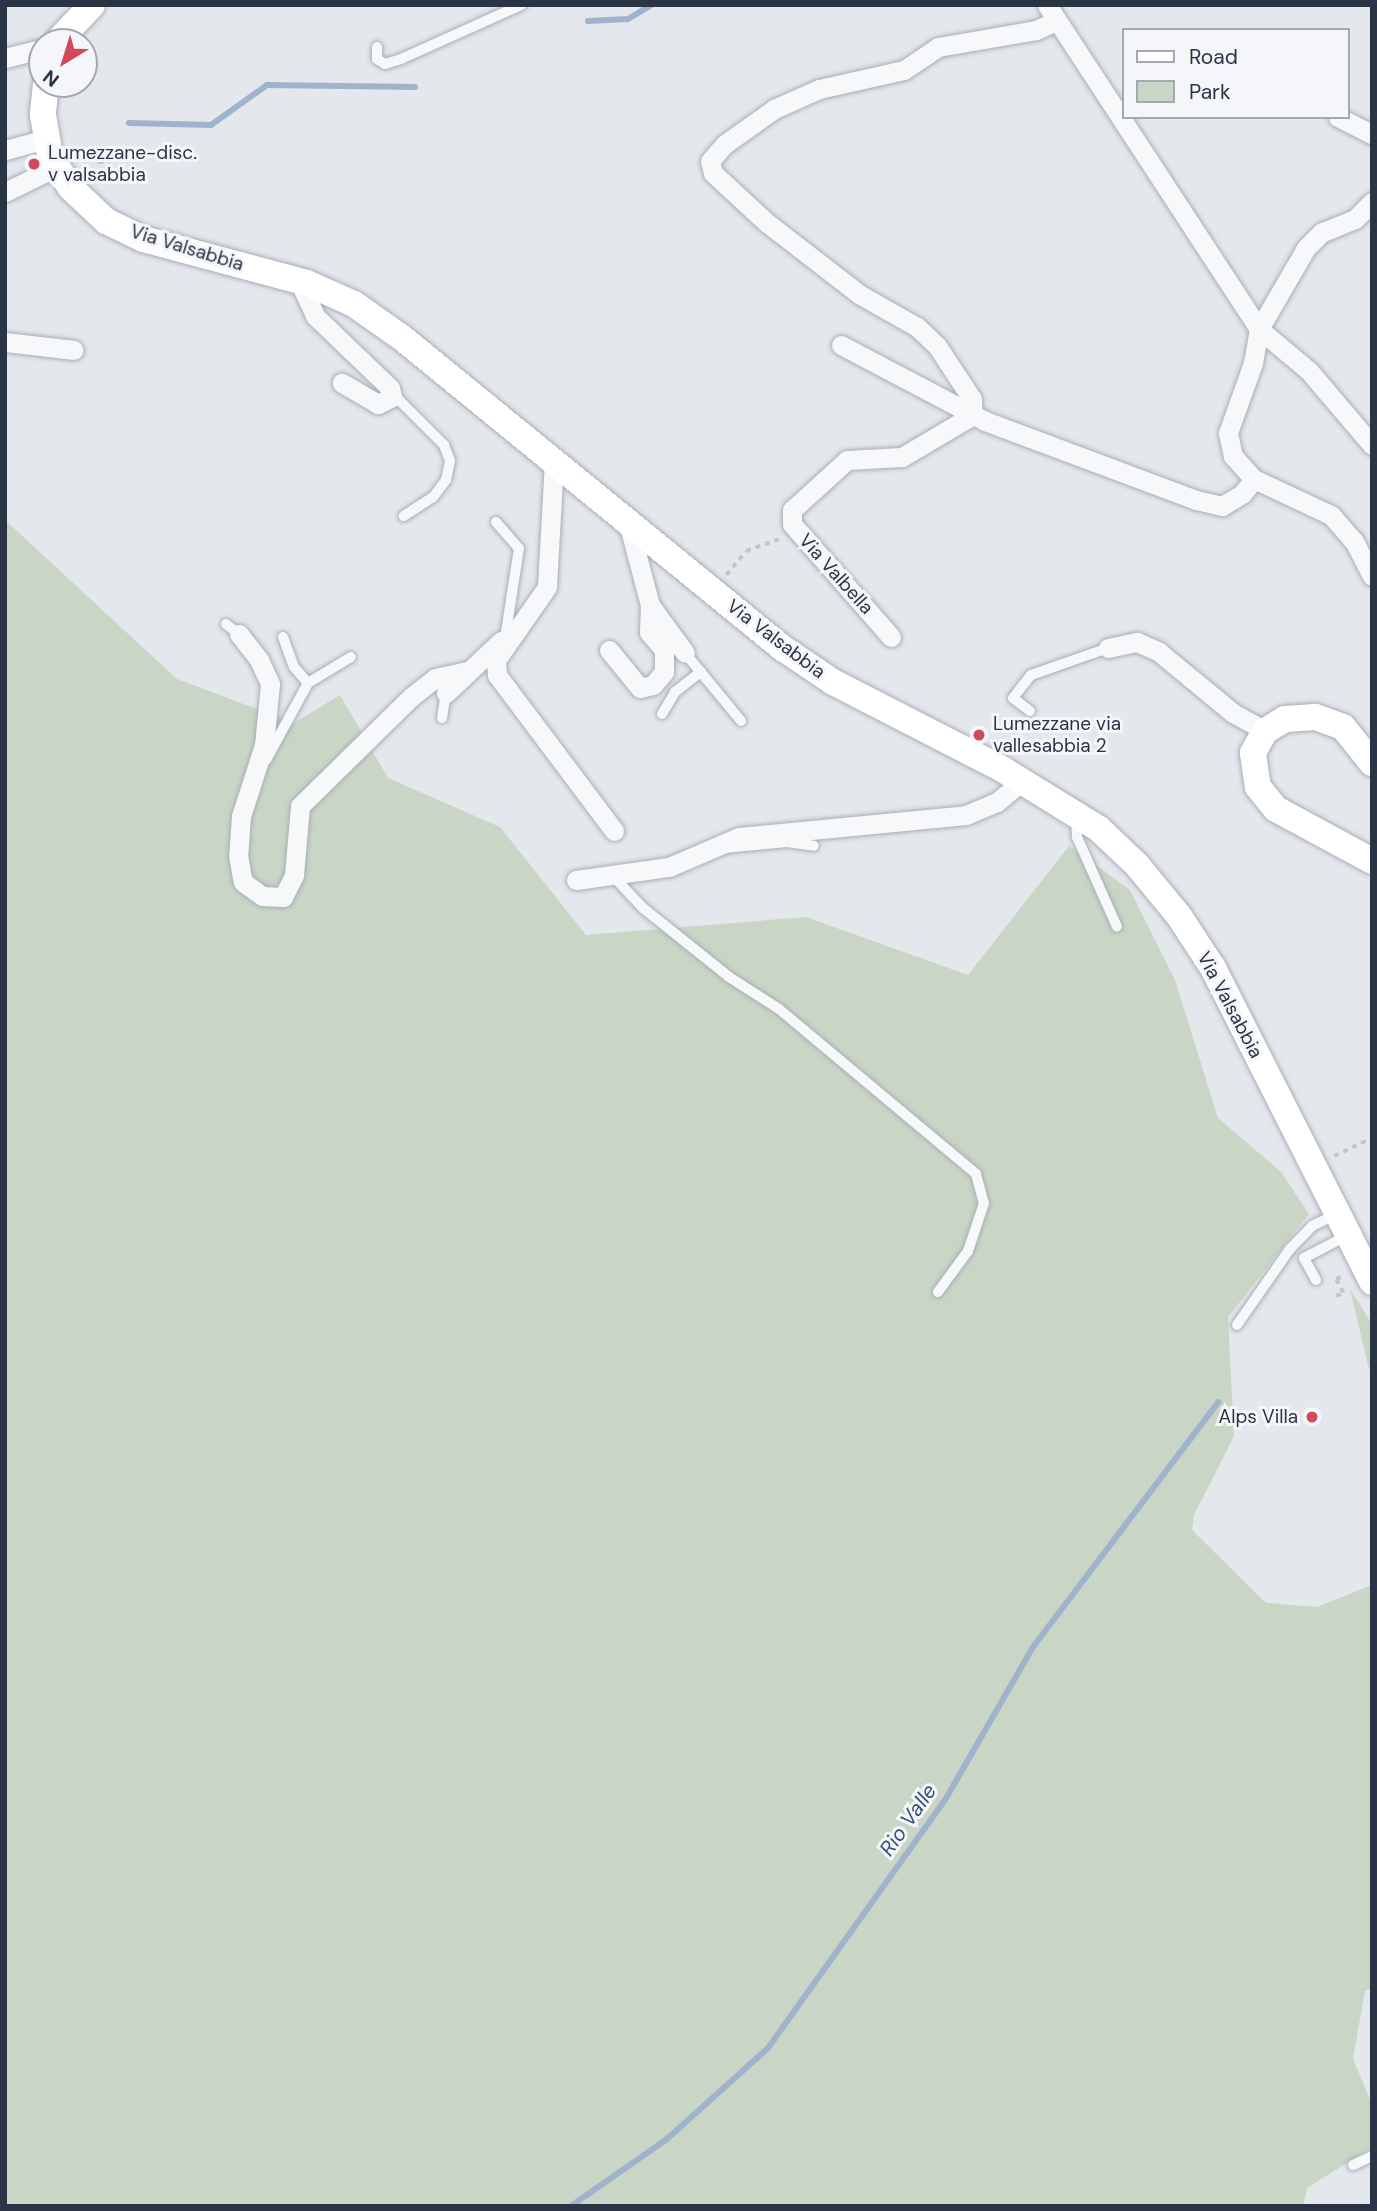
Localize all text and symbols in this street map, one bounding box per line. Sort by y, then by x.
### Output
north arrow [28,28,98,98]
legend [1122,28,1349,119]
text: Road [1189,43,1238,71]
text: N [38,64,64,92]
text: Park [1189,78,1230,106]
place label: Lumezzane-disc. v valsabbia [48,142,197,186]
marker: Lumezzane-disc. v valsabbia [26,156,42,172]
street label: Via Valsabbia [128,220,246,276]
street label: Via Valbella [794,529,878,619]
street label: Via Valsabbia [722,595,830,683]
place label: Lumezzane via vallesabbia 2 [993,713,1121,757]
marker: Lumezzane via vallesabbia 2 [971,727,987,743]
street label: Via Valsabbia [1192,948,1268,1062]
place label: Alps Villa [1219,1406,1298,1428]
marker: Alps Villa [1304,1409,1320,1425]
water label: Rio Valle [874,1779,942,1861]

